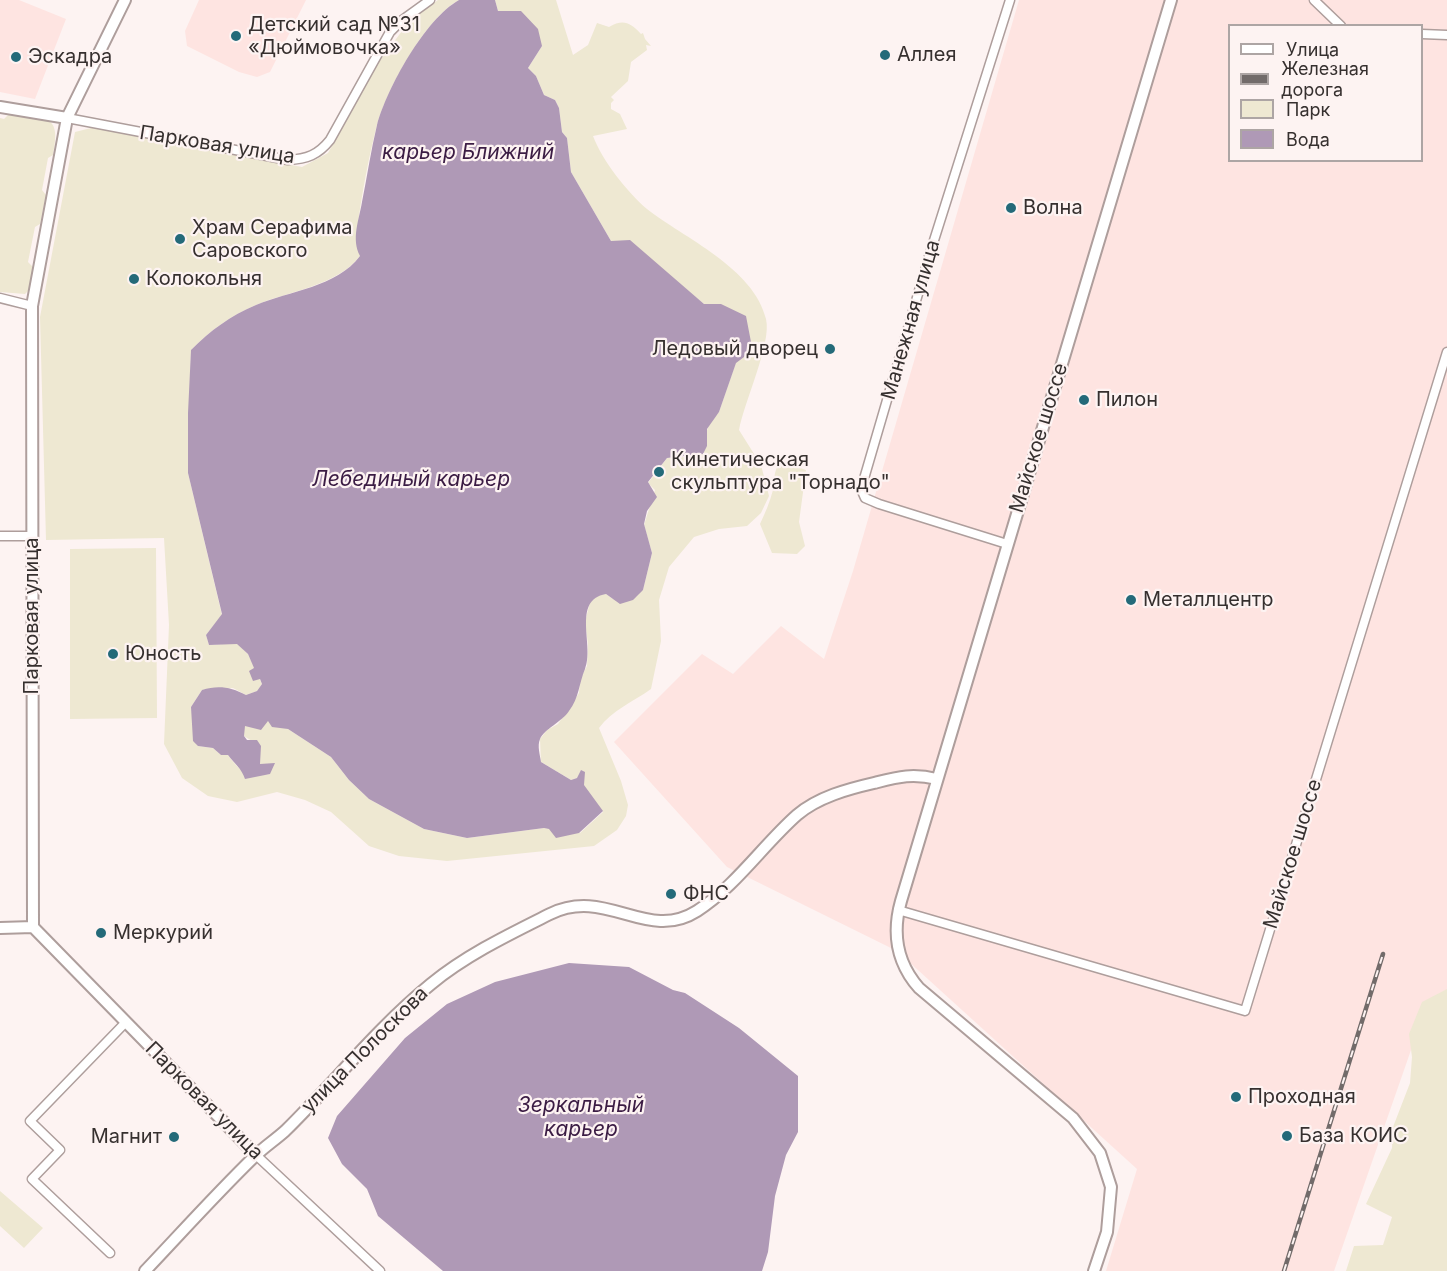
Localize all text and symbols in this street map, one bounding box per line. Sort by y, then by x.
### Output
place label: Детский сад №31 «Дюймовочка» [248,13,420,60]
legend [1228,24,1423,162]
marker: Детский сад №31 «Дюймовочка» [229,29,243,43]
text: Улица [1286,39,1339,60]
place label: Аллея [897,43,957,67]
place label: Эскадра [28,45,112,69]
marker: Аллея [878,48,892,62]
marker: Эскадра [9,50,23,64]
text: Железная дорога [1281,58,1369,100]
text: Парк [1286,99,1330,120]
street label: Парковая улица [138,121,296,169]
text: Вода [1286,129,1330,150]
water label: карьер Ближний [382,140,554,166]
place label: Волна [1023,196,1083,220]
marker: Волна [1004,201,1018,215]
place label: Храм Серафима Саровского [192,216,353,263]
marker: Храм Серафима Саровского [173,232,187,246]
street label: Манежная улица [877,237,945,403]
place label: Колокольня [146,267,262,291]
marker: Колокольня [127,272,141,286]
place label: Ледовый дворец [652,337,818,361]
marker: Ледовый дворец [823,342,837,356]
street label: Майское шоссе [1005,360,1073,516]
place label: Пилон [1096,388,1158,412]
marker: Пилон [1077,393,1091,407]
place label: Кинетическая скульптура "Торнадо" [671,448,890,495]
marker: Кинетическая скульптура "Торнадо" [652,465,666,479]
water label: Лебединый карьер [312,467,510,493]
street label: Парковая улица [20,538,44,694]
place label: Металлцентр [1143,588,1274,612]
marker: Металлцентр [1124,593,1138,607]
place label: Юность [125,642,201,666]
marker: Юность [106,647,120,661]
street label: Майское шоссе [1259,776,1327,932]
place label: ФНС [683,882,729,906]
marker: ФНС [664,887,678,901]
place label: Меркурий [113,921,213,945]
marker: Меркурий [94,926,108,940]
street label: улица Полоскова [297,982,433,1118]
street label: Парковая улица [140,1037,268,1165]
place label: Проходная [1248,1085,1356,1109]
marker: Проходная [1229,1090,1243,1104]
water label: Зеркальный карьер [518,1093,644,1143]
place label: База КОИС [1299,1124,1408,1148]
place label: Магнит [91,1125,162,1149]
marker: База КОИС [1280,1129,1294,1143]
marker: Магнит [167,1130,181,1144]

